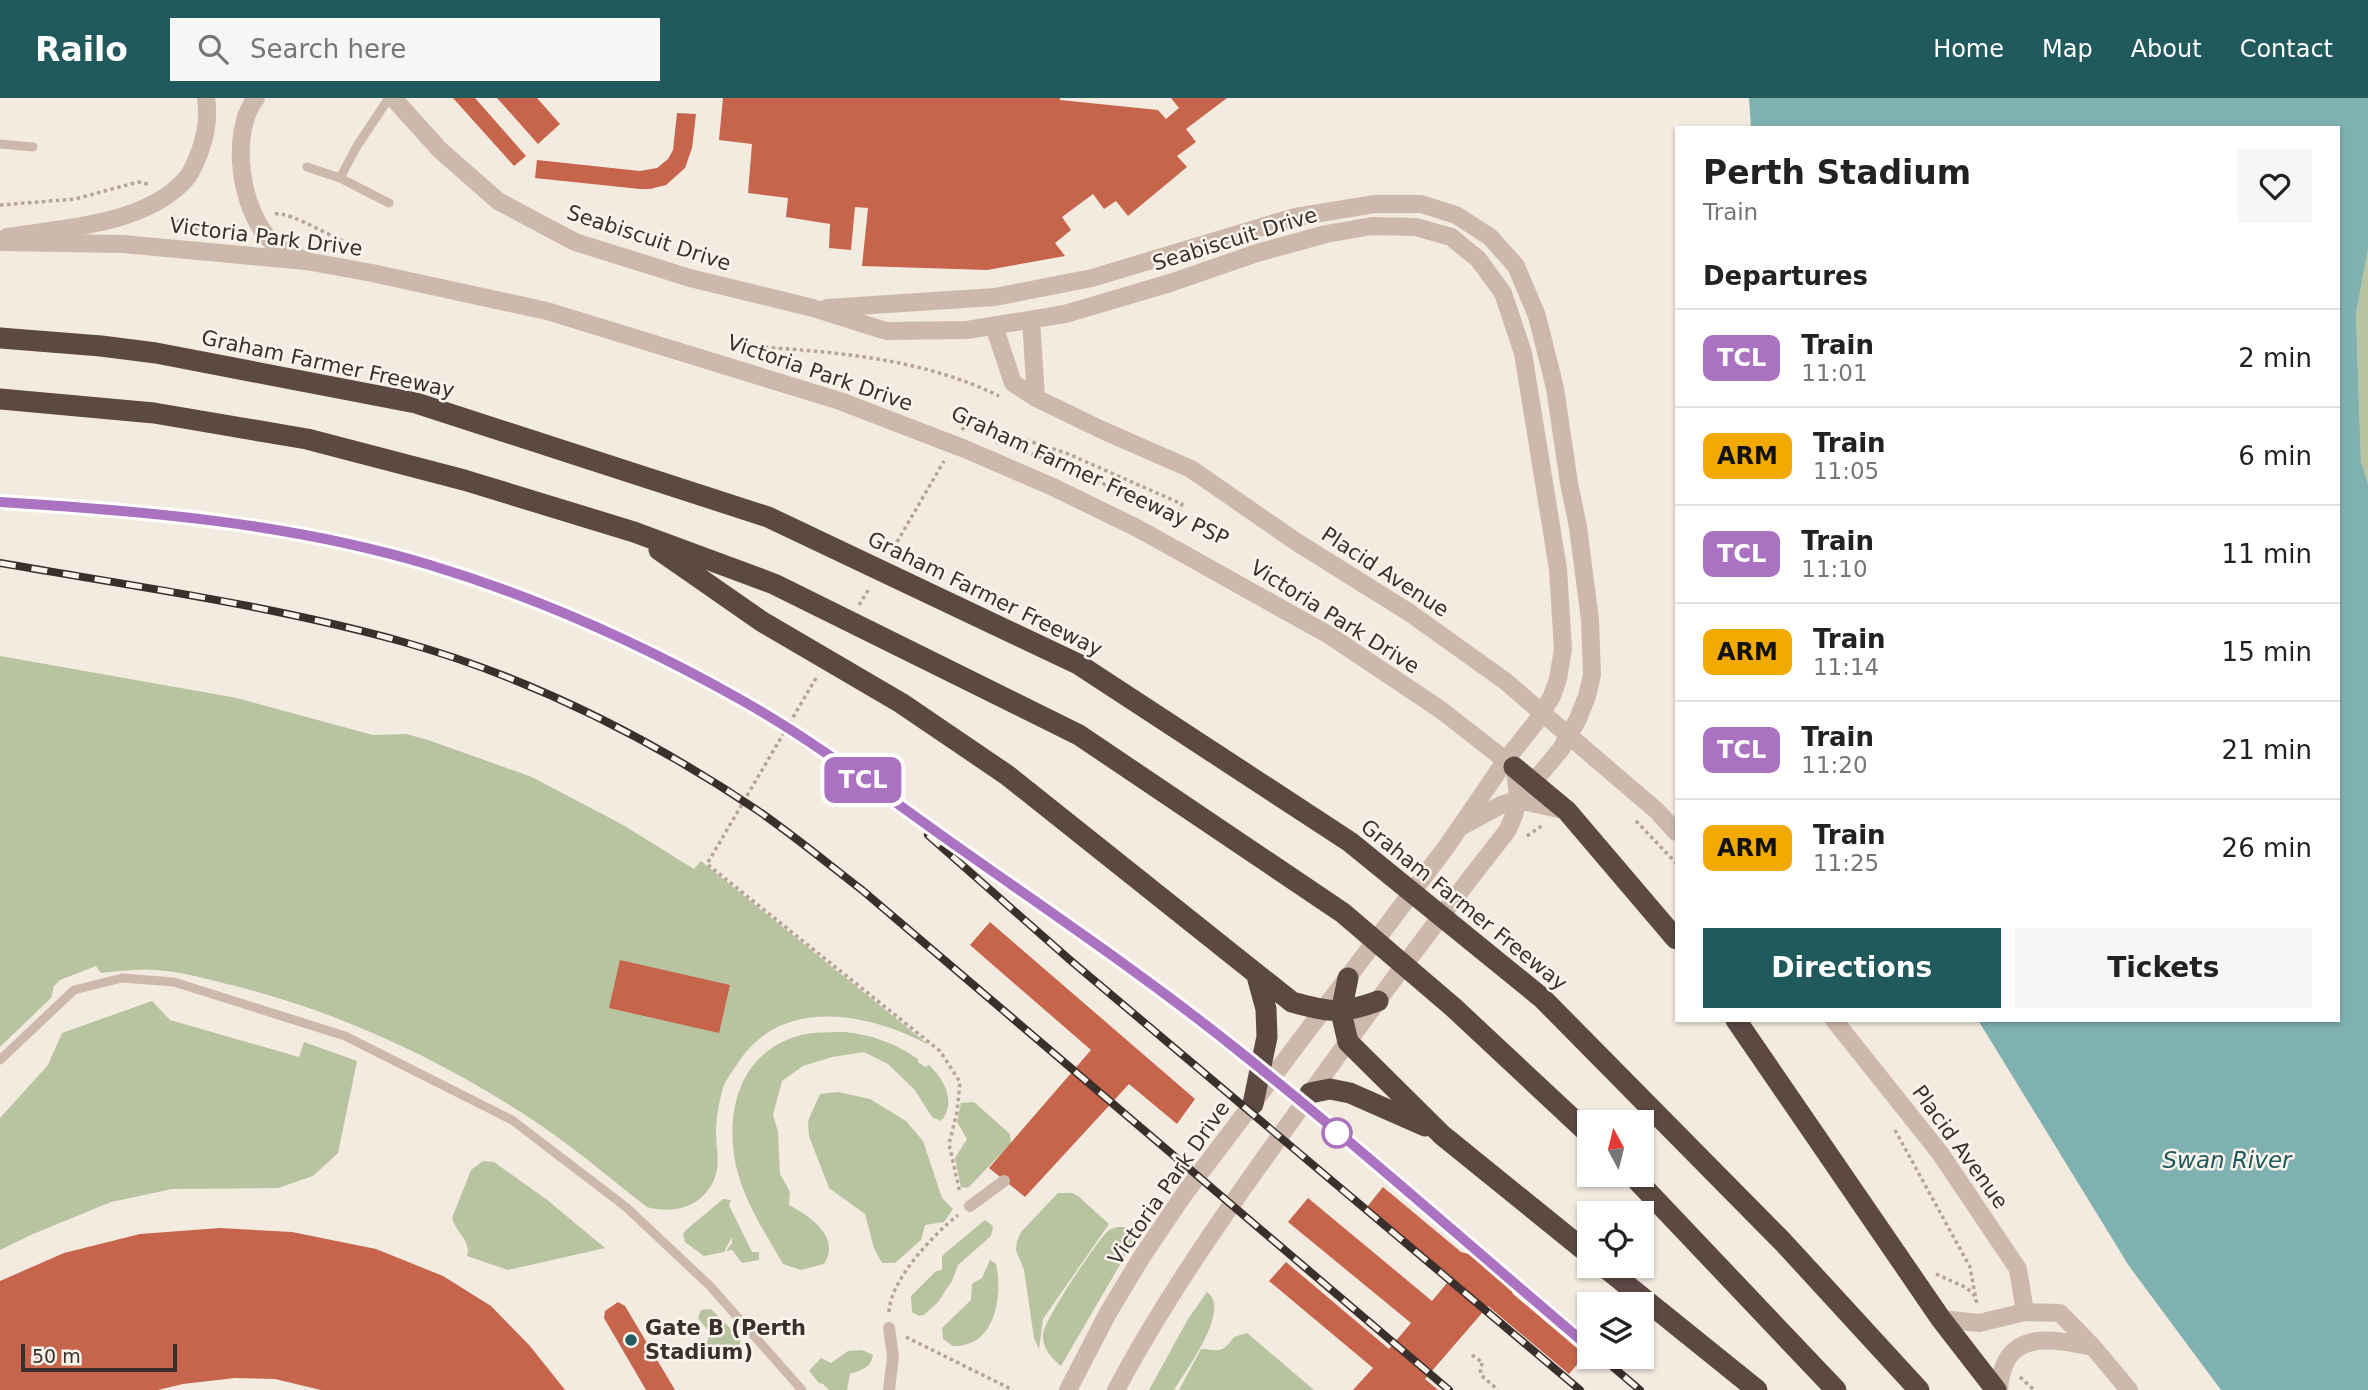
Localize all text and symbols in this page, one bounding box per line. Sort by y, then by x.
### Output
search box [170,18,660,81]
text: Railo [35,30,128,69]
icon: search [194,30,232,68]
text: Search here [250,34,406,64]
text: Home [1933,35,2004,63]
text: Map [2042,35,2093,63]
text: About [2131,35,2202,63]
text: Contact [2240,35,2333,63]
button: heart [2238,149,2312,223]
text: Perth Stadium [1703,153,1971,192]
text: Train [1703,199,1758,225]
street label: Seabiscuit Drive [564,200,734,276]
street label: Seabiscuit Drive [1150,203,1320,275]
street label: Victoria Park Drive [168,213,364,261]
text: Departures [1703,261,1868,291]
street label: Graham Farmer Freeway [199,325,457,403]
street label: Victoria Park Drive [724,330,916,416]
text: Train [1801,330,1874,360]
text: 2 min [2238,343,2312,373]
text: TCL [1717,344,1766,372]
text: 11:01 [1801,360,1868,386]
street label: Graham Farmer Freeway PSP [947,401,1233,551]
text: Train [1813,428,1886,458]
text: 6 min [2238,441,2312,471]
text: ARM [1717,442,1778,470]
text: 11:05 [1813,458,1879,484]
street label: Placid Avenue [1317,522,1453,622]
text: Train [1801,526,1874,556]
street label: Graham Farmer Freeway [864,527,1106,661]
text: 11 min [2222,539,2312,569]
text: TCL [1717,540,1766,568]
street label: Victoria Park Drive [1246,555,1424,679]
text: 11:10 [1801,556,1868,582]
text: Train [1813,624,1886,654]
text: 15 min [2222,637,2312,667]
text: ARM [1717,638,1778,666]
text: 11:14 [1813,654,1879,680]
text: Train [1801,722,1874,752]
text: 21 min [2222,735,2312,765]
text: TCL [1717,736,1766,764]
text: 11:20 [1801,752,1868,778]
line badge: TCL [823,757,903,803]
text: TCL [838,766,888,794]
street label: Graham Farmer Freeway [1356,814,1572,996]
text: Train [1813,820,1886,850]
text: 26 min [2222,833,2312,863]
text: ARM [1717,834,1778,862]
text: 11:25 [1813,850,1879,876]
button: Directions [1703,928,2001,1008]
button: Tickets [2015,928,2312,1008]
street label: Placid Avenue [1907,1081,2013,1213]
street label: Victoria Park Drive [1103,1096,1235,1270]
north arrow [1577,1110,1654,1186]
map controls [1577,1110,1654,1369]
unlabelled marker [1322,1118,1352,1148]
water label: Swan River [2163,1147,2293,1173]
button: locate [1577,1201,1654,1278]
button: layers [1577,1292,1654,1369]
place label: Gate B (Perth Stadium) [645,1316,806,1364]
marker: Gate B (Perth Stadium) [623,1332,639,1348]
scale bar [21,1341,177,1373]
text: 50 m [32,1345,81,1367]

